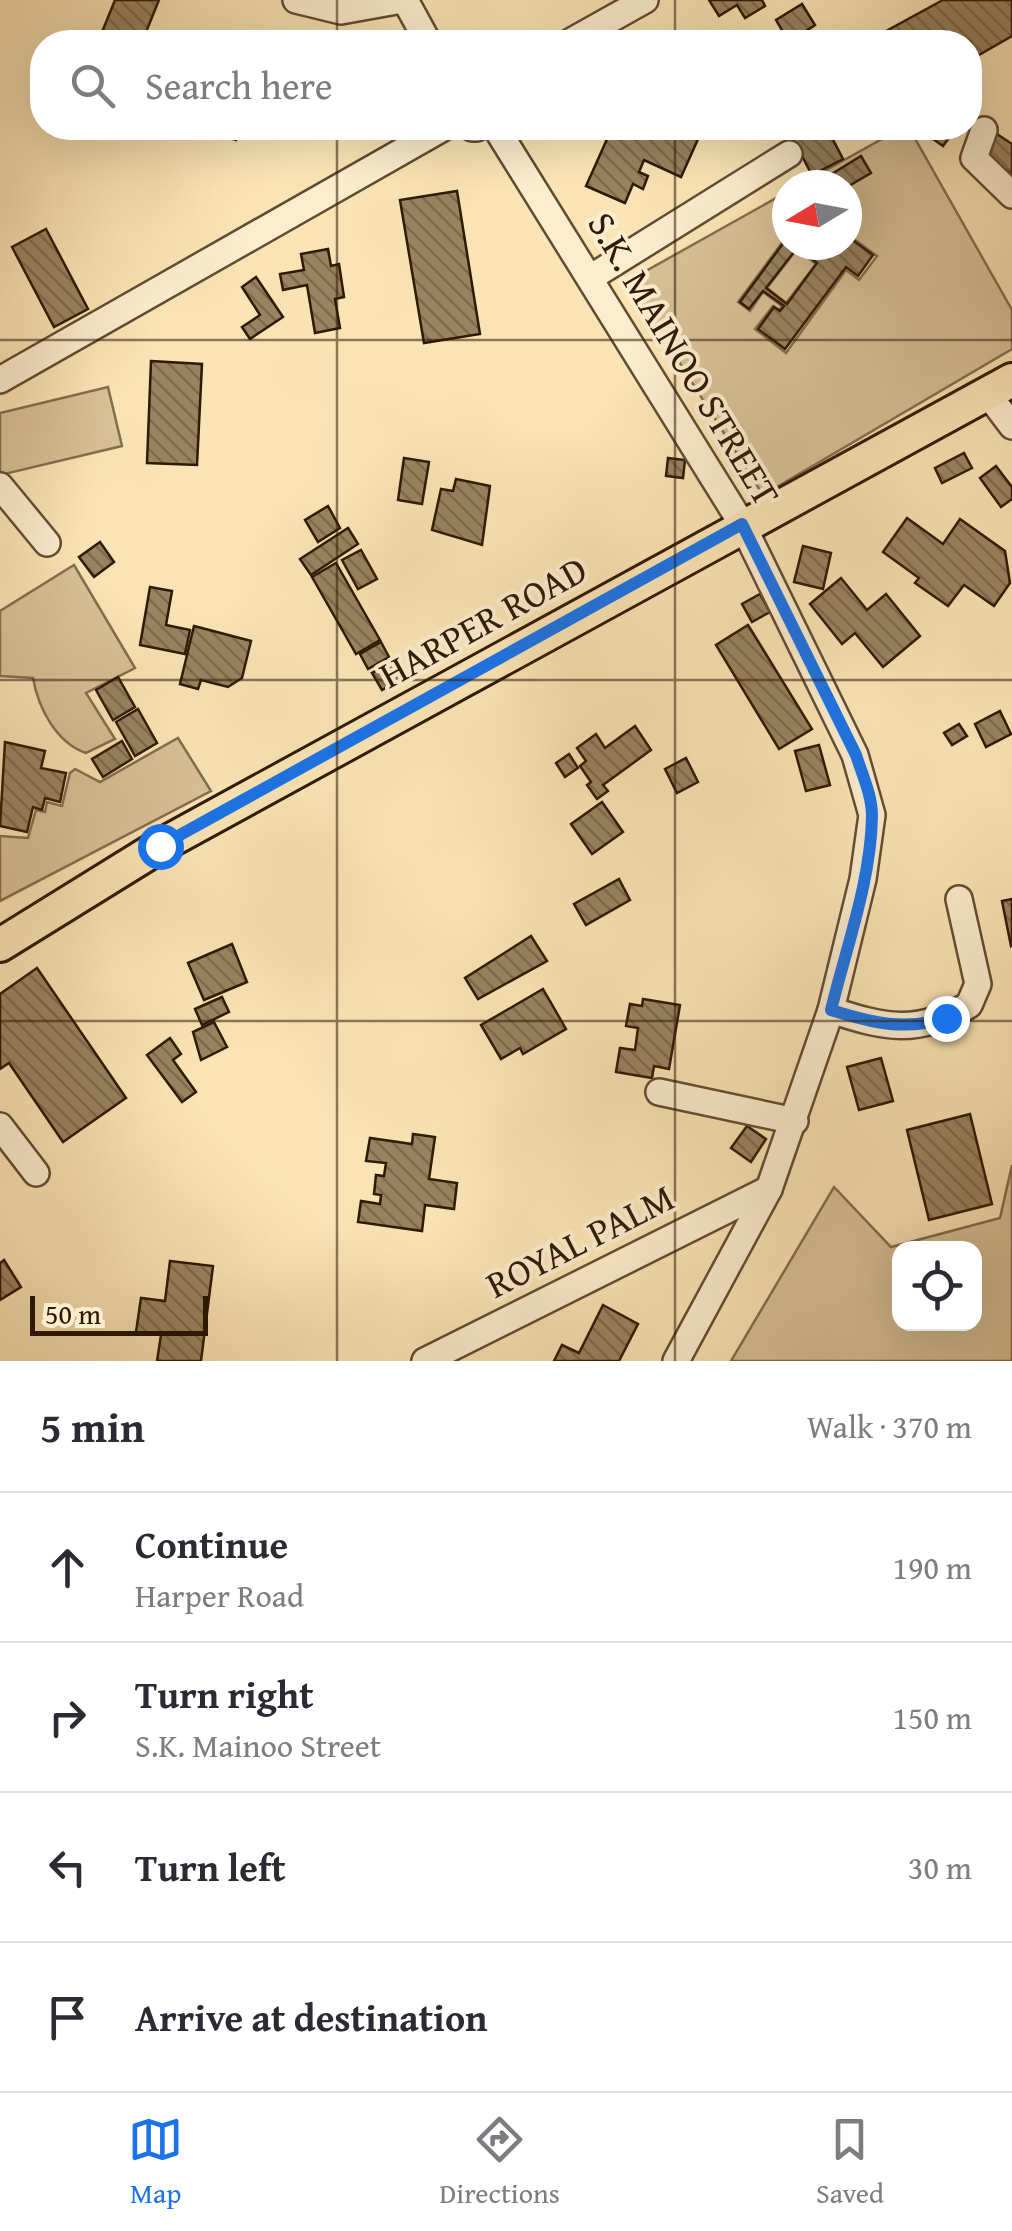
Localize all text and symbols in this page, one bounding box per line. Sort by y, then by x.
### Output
search box [30,30,982,140]
text: Search here [145,57,333,113]
icon: search [65,58,120,113]
north arrow [772,170,862,260]
street label: S.K. MAINOO STREET [575,201,795,516]
street label: HARPER ROAD [368,541,597,701]
route start [138,824,184,870]
route end [924,996,970,1042]
street label: ROYAL PALM [476,1169,683,1311]
map controls [892,1241,982,1331]
button: locate [892,1241,982,1331]
scale bar [30,1291,208,1336]
text: 50 m [45,1293,101,1334]
text: 5 min [40,1396,145,1457]
text: Walk · 370 m [807,1403,972,1450]
text: Continue [135,1516,288,1572]
icon: ahead [40,1540,95,1595]
text: 190 m [893,1544,972,1591]
text: Harper Road [135,1572,304,1619]
text: Turn right [135,1666,314,1722]
icon: right [40,1690,95,1745]
text: 150 m [893,1694,972,1741]
text: S.K. Mainoo Street [135,1722,381,1769]
text: Turn left [135,1839,286,1895]
icon: left [40,1840,95,1895]
text: 30 m [908,1844,972,1891]
text: Arrive at destination [135,1989,488,2045]
icon: arrive [40,1990,95,2045]
tab: Map [128,2112,183,2213]
tab: Directions [439,2112,560,2213]
tab: Saved [816,2112,884,2213]

